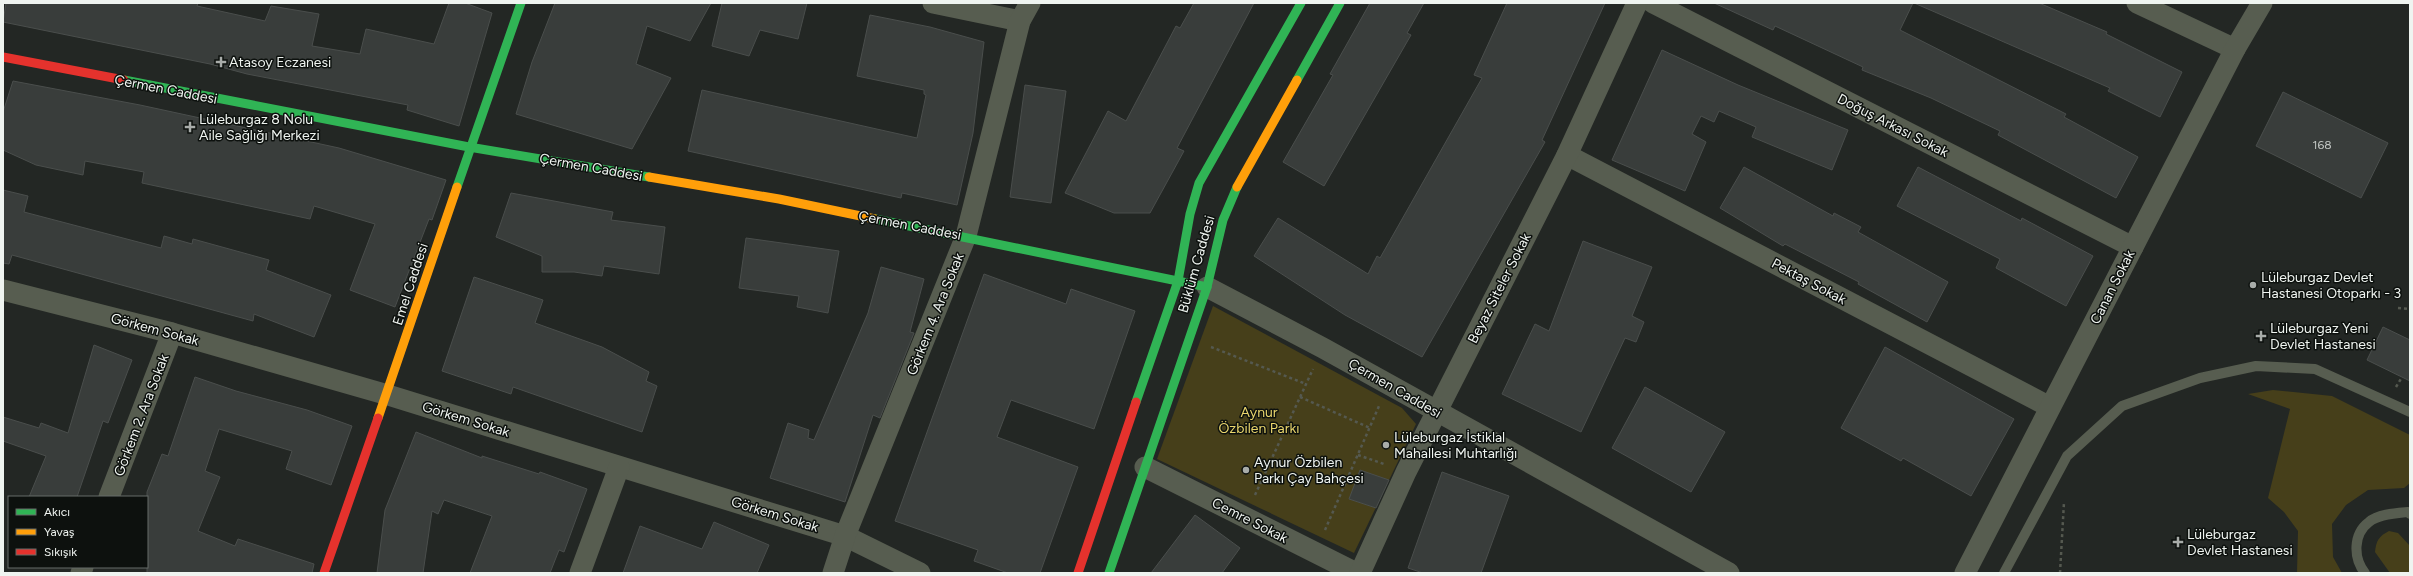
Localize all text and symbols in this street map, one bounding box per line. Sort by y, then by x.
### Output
place label: Atasoy Eczanesi [229,54,331,71]
marker: Atasoy Eczanesi [216,57,226,67]
street label: Çermen Caddesi [113,71,219,108]
street label: Doğuş Arkası Sokak [1834,90,1951,161]
place label: Lüleburgaz 8 Nolu Aile Sağlığı Merkezi [199,111,320,144]
marker: Lüleburgaz 8 Nolu Aile Sağlığı Merkezi [184,121,196,133]
house number: 168 [2312,138,2332,152]
street label: Çermen Caddesi [538,150,644,185]
street label: Çermen Caddesi [857,207,963,244]
street label: Büklüm Caddesi [1174,213,1218,315]
street label: Beyaz Siteler Sokak [1464,230,1535,346]
street label: Emel Caddesi [389,241,432,327]
street label: Canan Sokak [2087,247,2138,327]
street label: Görkem 4. Ara Sokak [903,250,968,378]
street label: Pektaş Sokak [1769,255,1849,308]
place label: Lüleburgaz Devlet Hastanesi Otoparkı - 3 [2261,269,2401,302]
marker: Lüleburgaz Devlet Hastanesi Otoparkı - 3 [2248,280,2258,290]
street label: Görkem Sokak [109,310,201,349]
place label: Lüleburgaz Yeni Devlet Hastanesi [2270,320,2376,353]
marker: Lüleburgaz Yeni Devlet Hastanesi [2255,330,2267,342]
street label: Görkem 2. Ara Sokak [110,352,173,479]
street label: Çermen Caddesi [1345,355,1444,422]
street label: Görkem Sokak [420,398,512,441]
park label: Aynur Özbilen Parkı [1218,404,1300,437]
place label: Lüleburgaz İstiklal Mahallesi Muhtarlığı [1394,429,1517,462]
marker: Lüleburgaz İstiklal Mahallesi Muhtarlığı [1381,440,1391,450]
place label: Aynur Özbilen Parkı Çay Bahçesi [1254,454,1364,487]
marker: Aynur Özbilen Parkı Çay Bahçesi [1241,465,1251,475]
street label: Görkem Sokak [729,493,821,536]
street label: Cemre Sokak [1209,494,1291,547]
legend [8,496,148,568]
text: Akıcı [44,505,70,519]
text: Yavaş [44,525,75,539]
place label: Lüleburgaz Devlet Hastanesi [2187,526,2293,559]
marker: Lüleburgaz Devlet Hastanesi [2172,536,2184,548]
text: Sıkışık [44,545,77,559]

